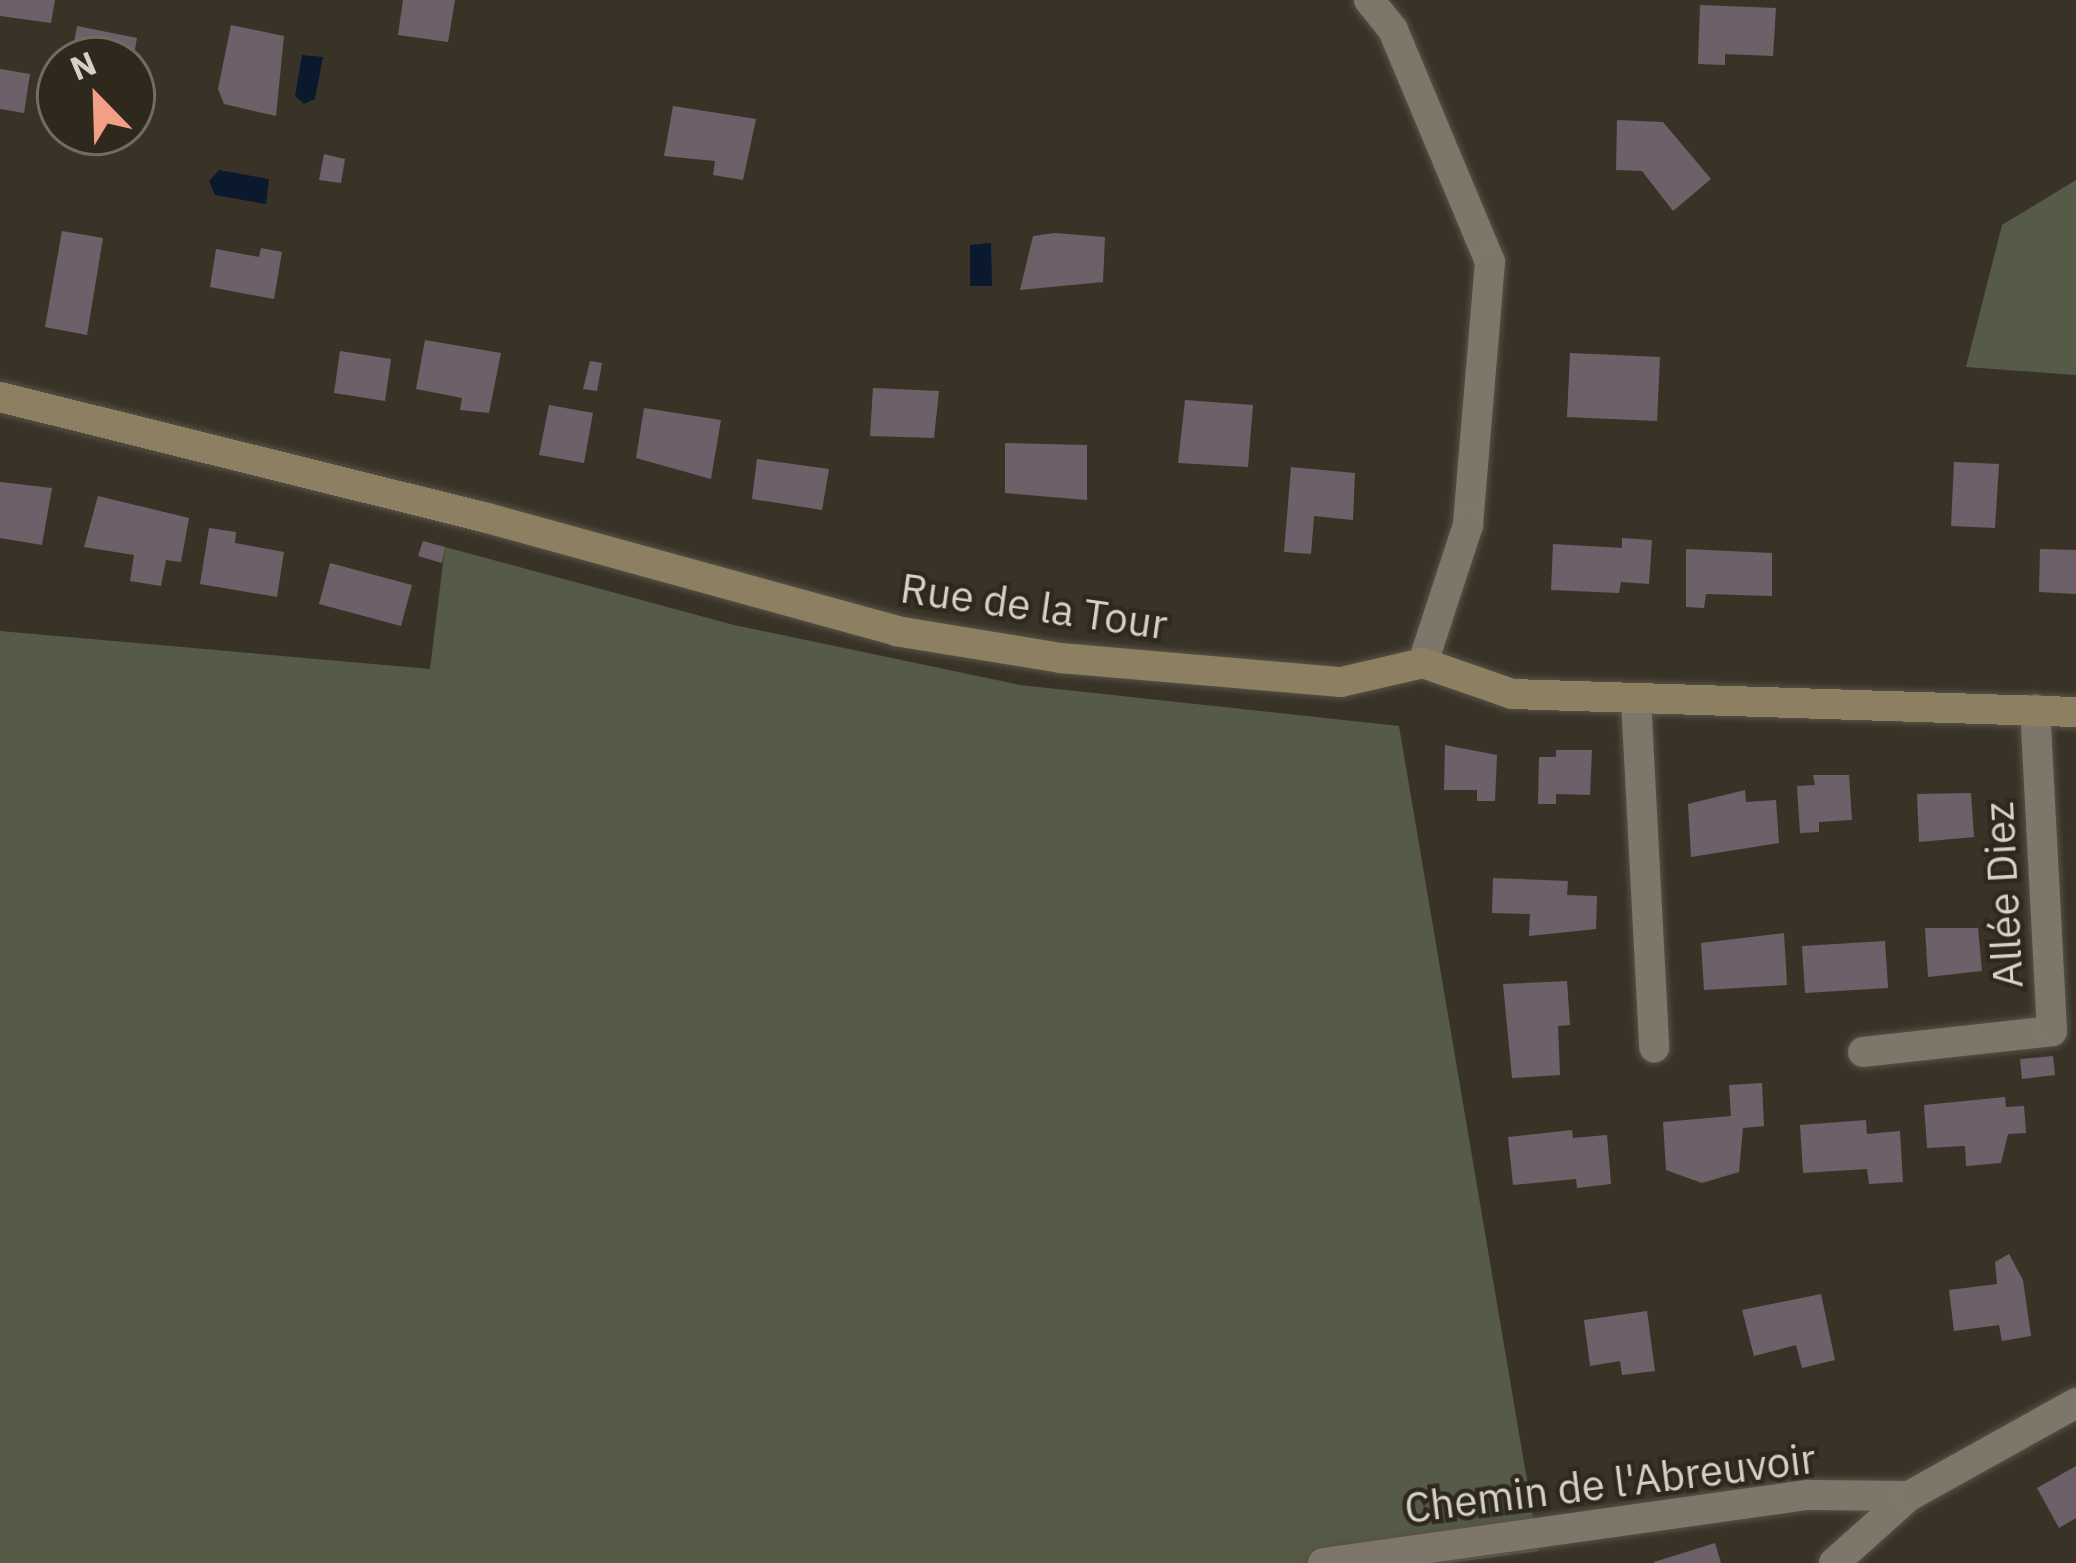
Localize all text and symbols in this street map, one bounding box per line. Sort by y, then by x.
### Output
north arrow [36,36,156,156]
text: N [64,41,102,90]
street label: Rue de la Tour [897,562,1171,650]
street label: Allée Diez [1973,801,2033,989]
street label: Chemin de l'Abreuvoir [1402,1433,1818,1533]

